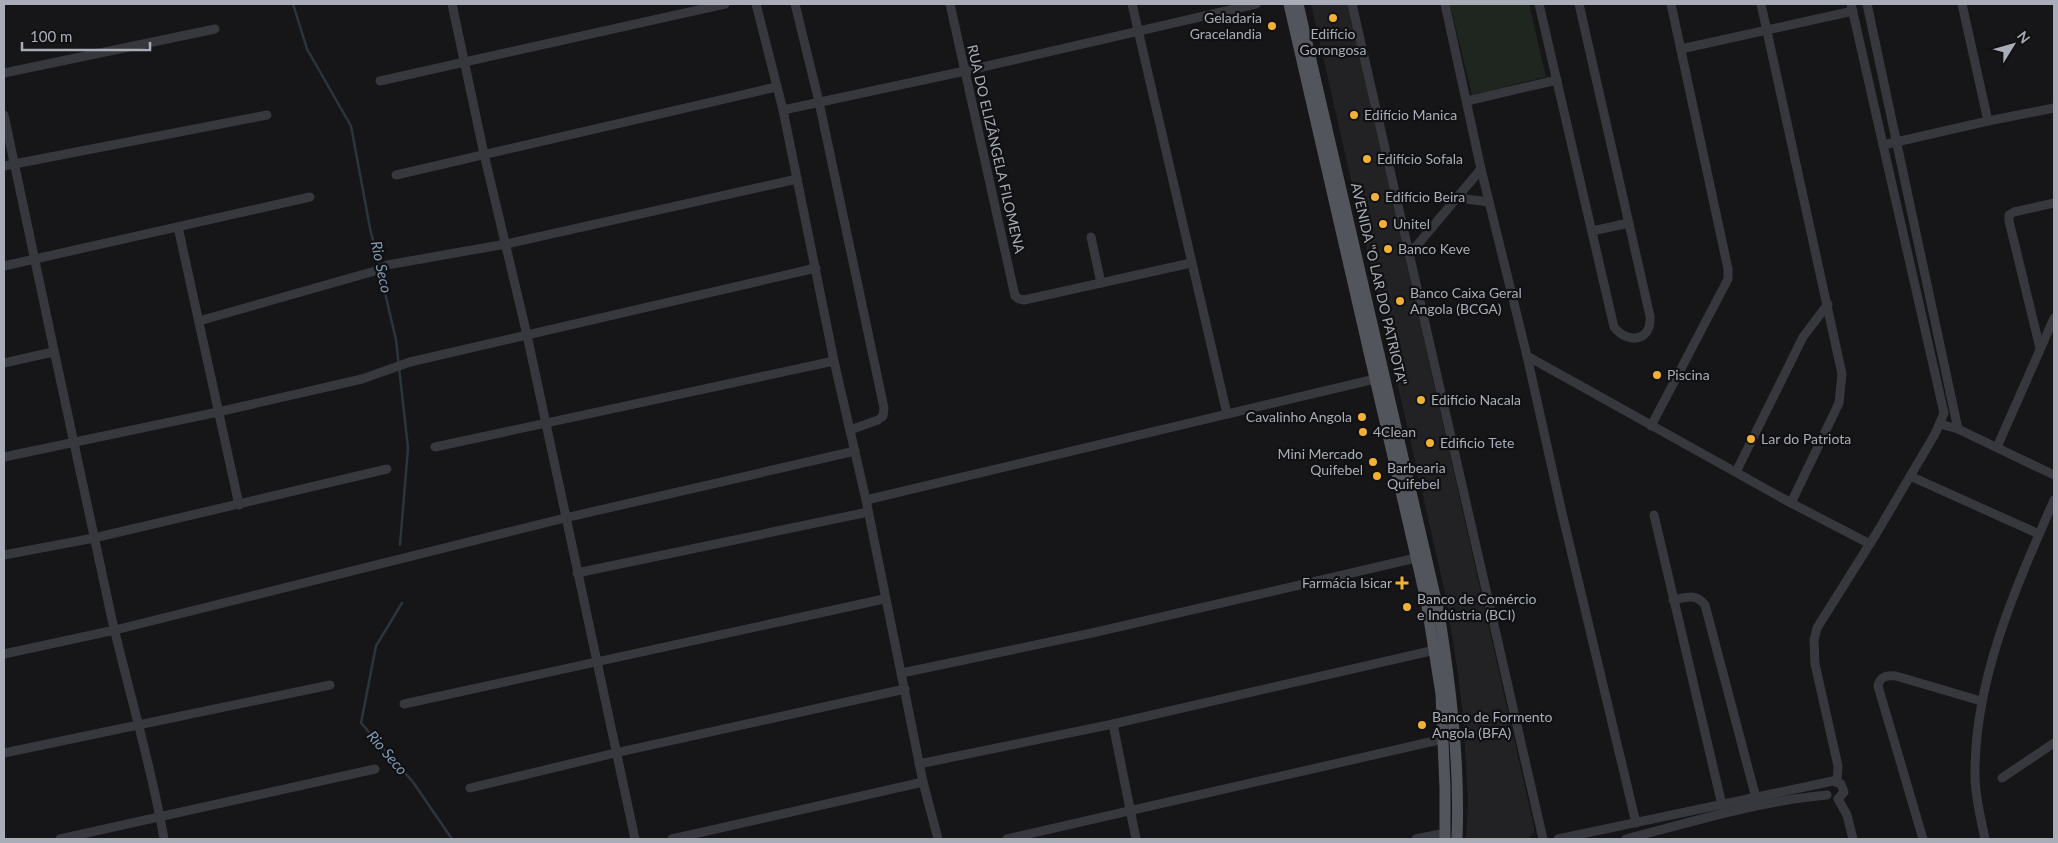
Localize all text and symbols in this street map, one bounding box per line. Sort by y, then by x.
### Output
place label: Geladaria Gracelandia [1190,9,1262,42]
marker: Edifício Gorongosa [1327,12,1339,24]
scale bar [22,20,150,52]
marker: Geladaria Gracelandia [1266,20,1278,32]
north arrow [1988,20,2038,70]
place label: Edifício Gorongosa [1300,25,1366,58]
text: 100 m [30,27,72,45]
text: N [2014,27,2034,46]
street label: RUA DO ELIZÂNGELA FILOMENA [964,43,1029,255]
place label: Edifício Manica [1364,106,1457,123]
marker: Edifício Manica [1348,109,1360,121]
place label: Edifício Sofala [1377,150,1463,167]
marker: Edifício Sofala [1361,153,1373,165]
street label: AVENIDA "O LAR DO PATRIOTA" [1348,181,1411,387]
place label: Edifício Beira [1385,188,1465,205]
marker: Edifício Beira [1369,191,1381,203]
place label: Unitel [1393,215,1430,232]
marker: Unitel [1377,218,1389,230]
water label: Rio Seco [368,239,396,295]
place label: Banco Keve [1398,240,1470,257]
marker: Banco Keve [1382,243,1394,255]
place label: Banco Caixa Geral Angola (BCGA) [1410,284,1522,317]
marker: Banco Caixa Geral Angola (BCGA) [1394,295,1406,307]
place label: Piscina [1667,366,1710,383]
marker: Piscina [1651,369,1663,381]
place label: Edifício Nacala [1431,391,1521,408]
marker: Edifício Nacala [1415,394,1427,406]
place label: Cavalinho Angola [1246,408,1352,425]
marker: Cavalinho Angola [1356,411,1368,423]
place label: 4Clean [1373,423,1416,440]
marker: 4Clean [1357,426,1369,438]
place label: Lar do Patriota [1761,430,1851,447]
marker: Lar do Patriota [1745,433,1757,445]
place label: Edificio Tete [1440,434,1514,451]
marker: Edificio Tete [1424,437,1436,449]
place label: Mini Mercado Quifebel [1278,445,1363,478]
marker: Mini Mercado Quifebel [1367,456,1379,468]
place label: Barbearia Quifebel [1387,459,1446,492]
marker: Barbearia Quifebel [1371,470,1383,482]
place label: Farmácia Isicar [1302,574,1392,591]
marker: Farmácia Isicar [1396,577,1408,589]
place label: Banco de Comércio e Indústria (BCI) [1417,590,1537,623]
marker: Banco de Comércio e Indústria (BCI) [1401,601,1413,613]
place label: Banco de Formento Angola (BFA) [1432,708,1553,741]
marker: Banco de Formento Angola (BFA) [1416,719,1428,731]
water label: Rio Seco [364,727,412,778]

